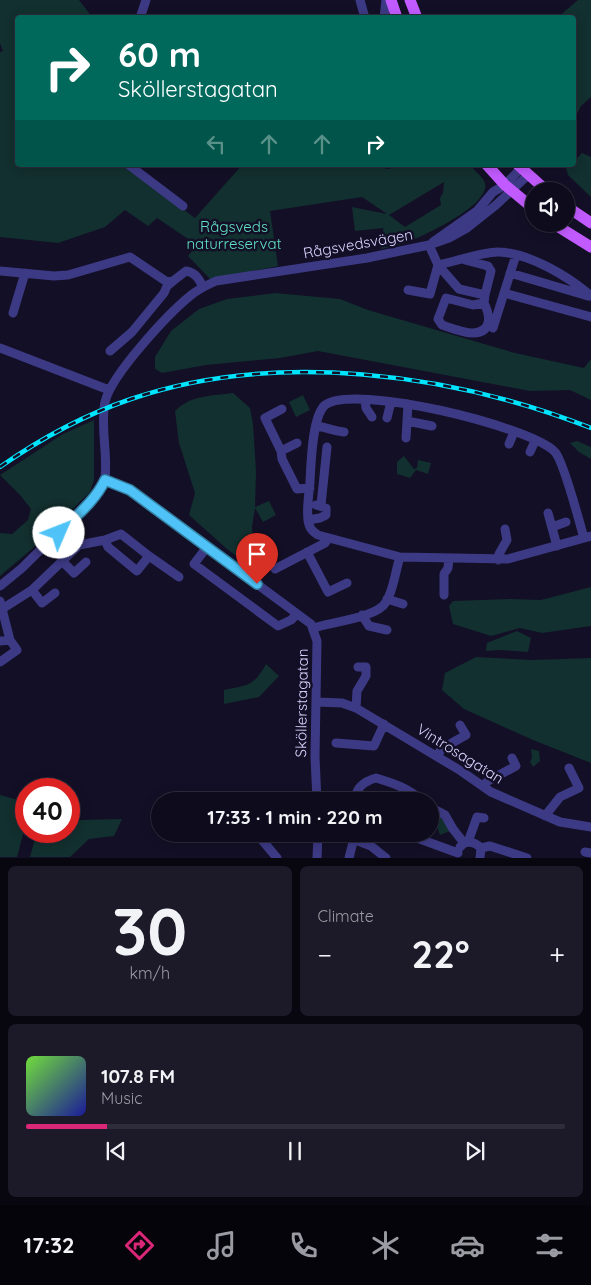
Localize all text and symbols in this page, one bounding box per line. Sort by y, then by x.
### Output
text: 60 m [118,32,201,76]
icon: right [35,35,100,100]
text: Sköllerstagatan [118,75,278,103]
icon: left [202,130,230,158]
icon: ahead [255,130,283,158]
icon: ahead [308,130,336,158]
icon: right [361,130,389,158]
map controls [525,182,575,232]
button: sound [525,182,575,232]
park label: Rågsveds naturreservat [186,217,282,253]
street label: Rågsvedsvägen [302,225,414,263]
position arrow [32,506,84,558]
pin [236,533,278,584]
icon: arrive [243,540,271,568]
street label: Sköllerstagatan [291,648,312,758]
street label: Vintrosagatan [413,719,507,788]
speed limit sign: 40 [15,778,80,843]
text: 17:33 · 1 min · 220 m [207,805,383,829]
text: 30 [112,890,187,971]
text: Climate [318,906,374,926]
text: 22° [412,930,470,978]
text: − [318,937,332,972]
text: + [549,937,565,972]
text: km/h [129,963,170,983]
text: 107.8 FM [101,1064,175,1088]
text: Music [101,1088,143,1108]
icon: previous [102,1137,130,1165]
icon: pause [281,1137,309,1165]
icon: next [461,1137,489,1165]
icon: directions [122,1228,157,1263]
icon: music [204,1228,239,1263]
icon: phone [286,1228,321,1263]
icon: climate [368,1228,403,1263]
icon: car [450,1228,485,1263]
icon: filters [532,1228,567,1263]
text: 17:32 [24,1231,75,1259]

